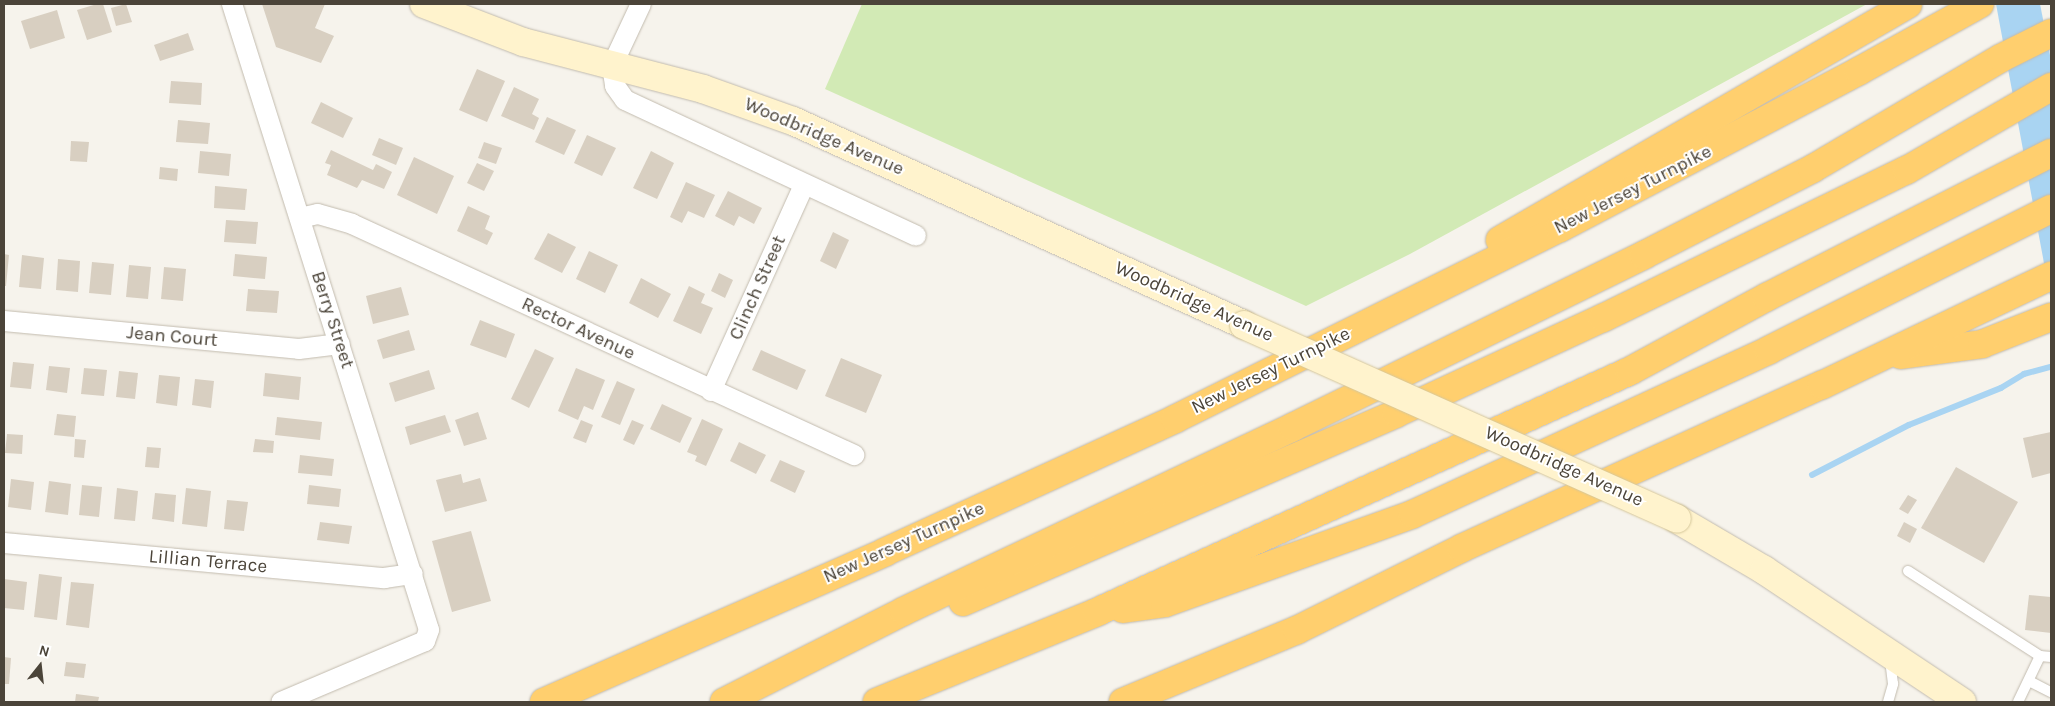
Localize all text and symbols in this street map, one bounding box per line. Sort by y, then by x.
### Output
street label: Woodbridge Avenue [741,93,907,181]
street label: New Jersey Turnpike [1550,140,1716,240]
street label: Clinch Street [725,232,791,344]
street label: Woodbridge Avenue [1111,257,1277,347]
street label: Berry Street [306,269,358,371]
street label: Rector Avenue [518,293,638,365]
street label: Jean Court [125,322,219,352]
street label: New Jersey Turnpike [1188,323,1354,419]
street label: Woodbridge Avenue [1481,422,1647,512]
street label: New Jersey Turnpike [820,497,988,589]
street label: Lillian Terrace [148,545,268,579]
north arrow [15,641,65,691]
text: N [37,642,51,661]

